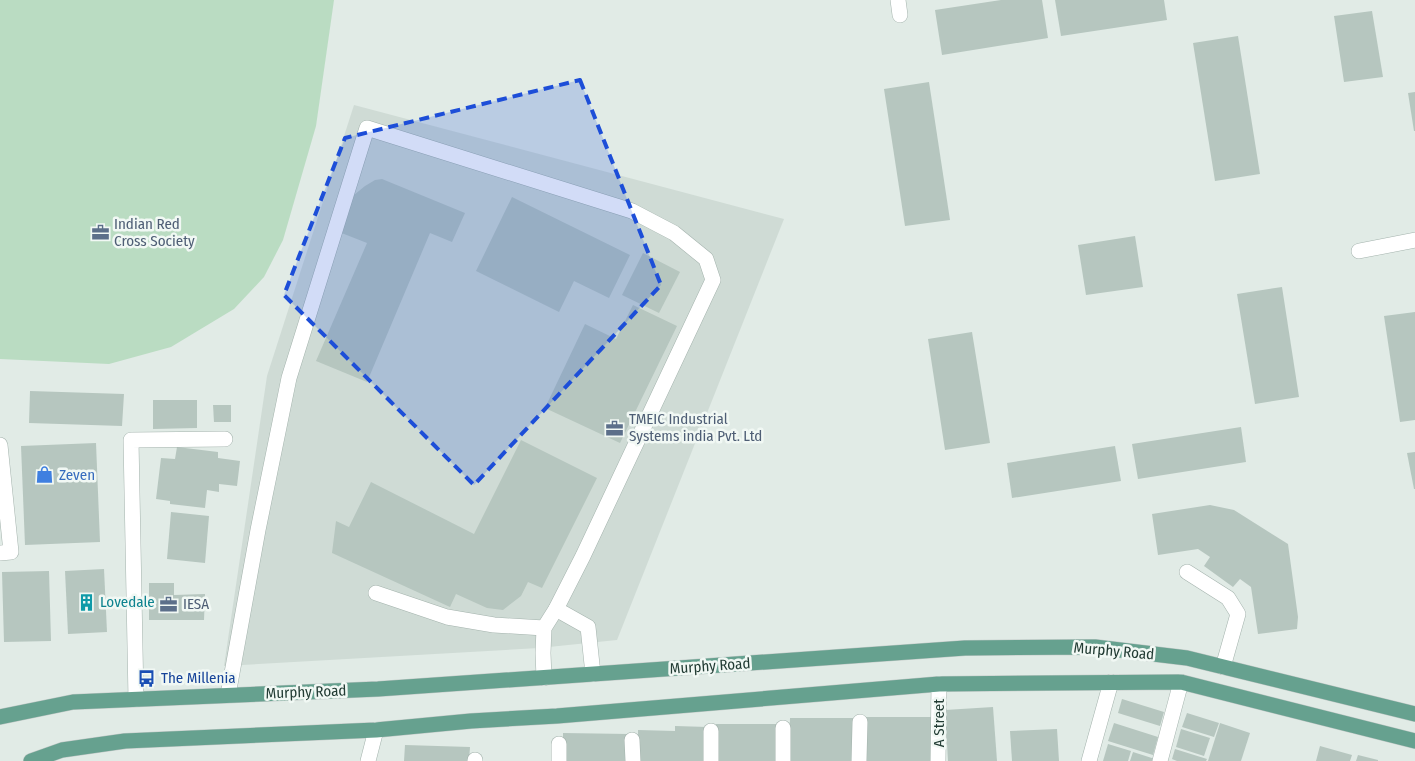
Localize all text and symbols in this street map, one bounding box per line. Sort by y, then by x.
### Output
place label: Indian Red Cross Society [114,215,195,250]
office icon: Indian Red Cross Society [90,223,110,243]
place label: TMEIC Industrial Systems india Pvt. Ltd [629,410,762,445]
office icon: TMEIC Industrial Systems india Pvt. Ltd [605,418,625,438]
shop icon: Zeven [35,465,55,485]
place label: Zeven [59,466,95,484]
building icon: Lovedale [76,592,96,612]
place label: Lovedale [100,593,155,611]
office icon: IESA [159,594,179,614]
place label: IESA [183,595,209,613]
street label: Murphy Road [1073,639,1155,663]
street label: Murphy Road [669,654,751,678]
bus stop icon: The Millenia [137,668,157,688]
place label: The Millenia [161,669,236,687]
street label: Murphy Road [265,682,347,702]
street label: A Street [930,699,948,747]

